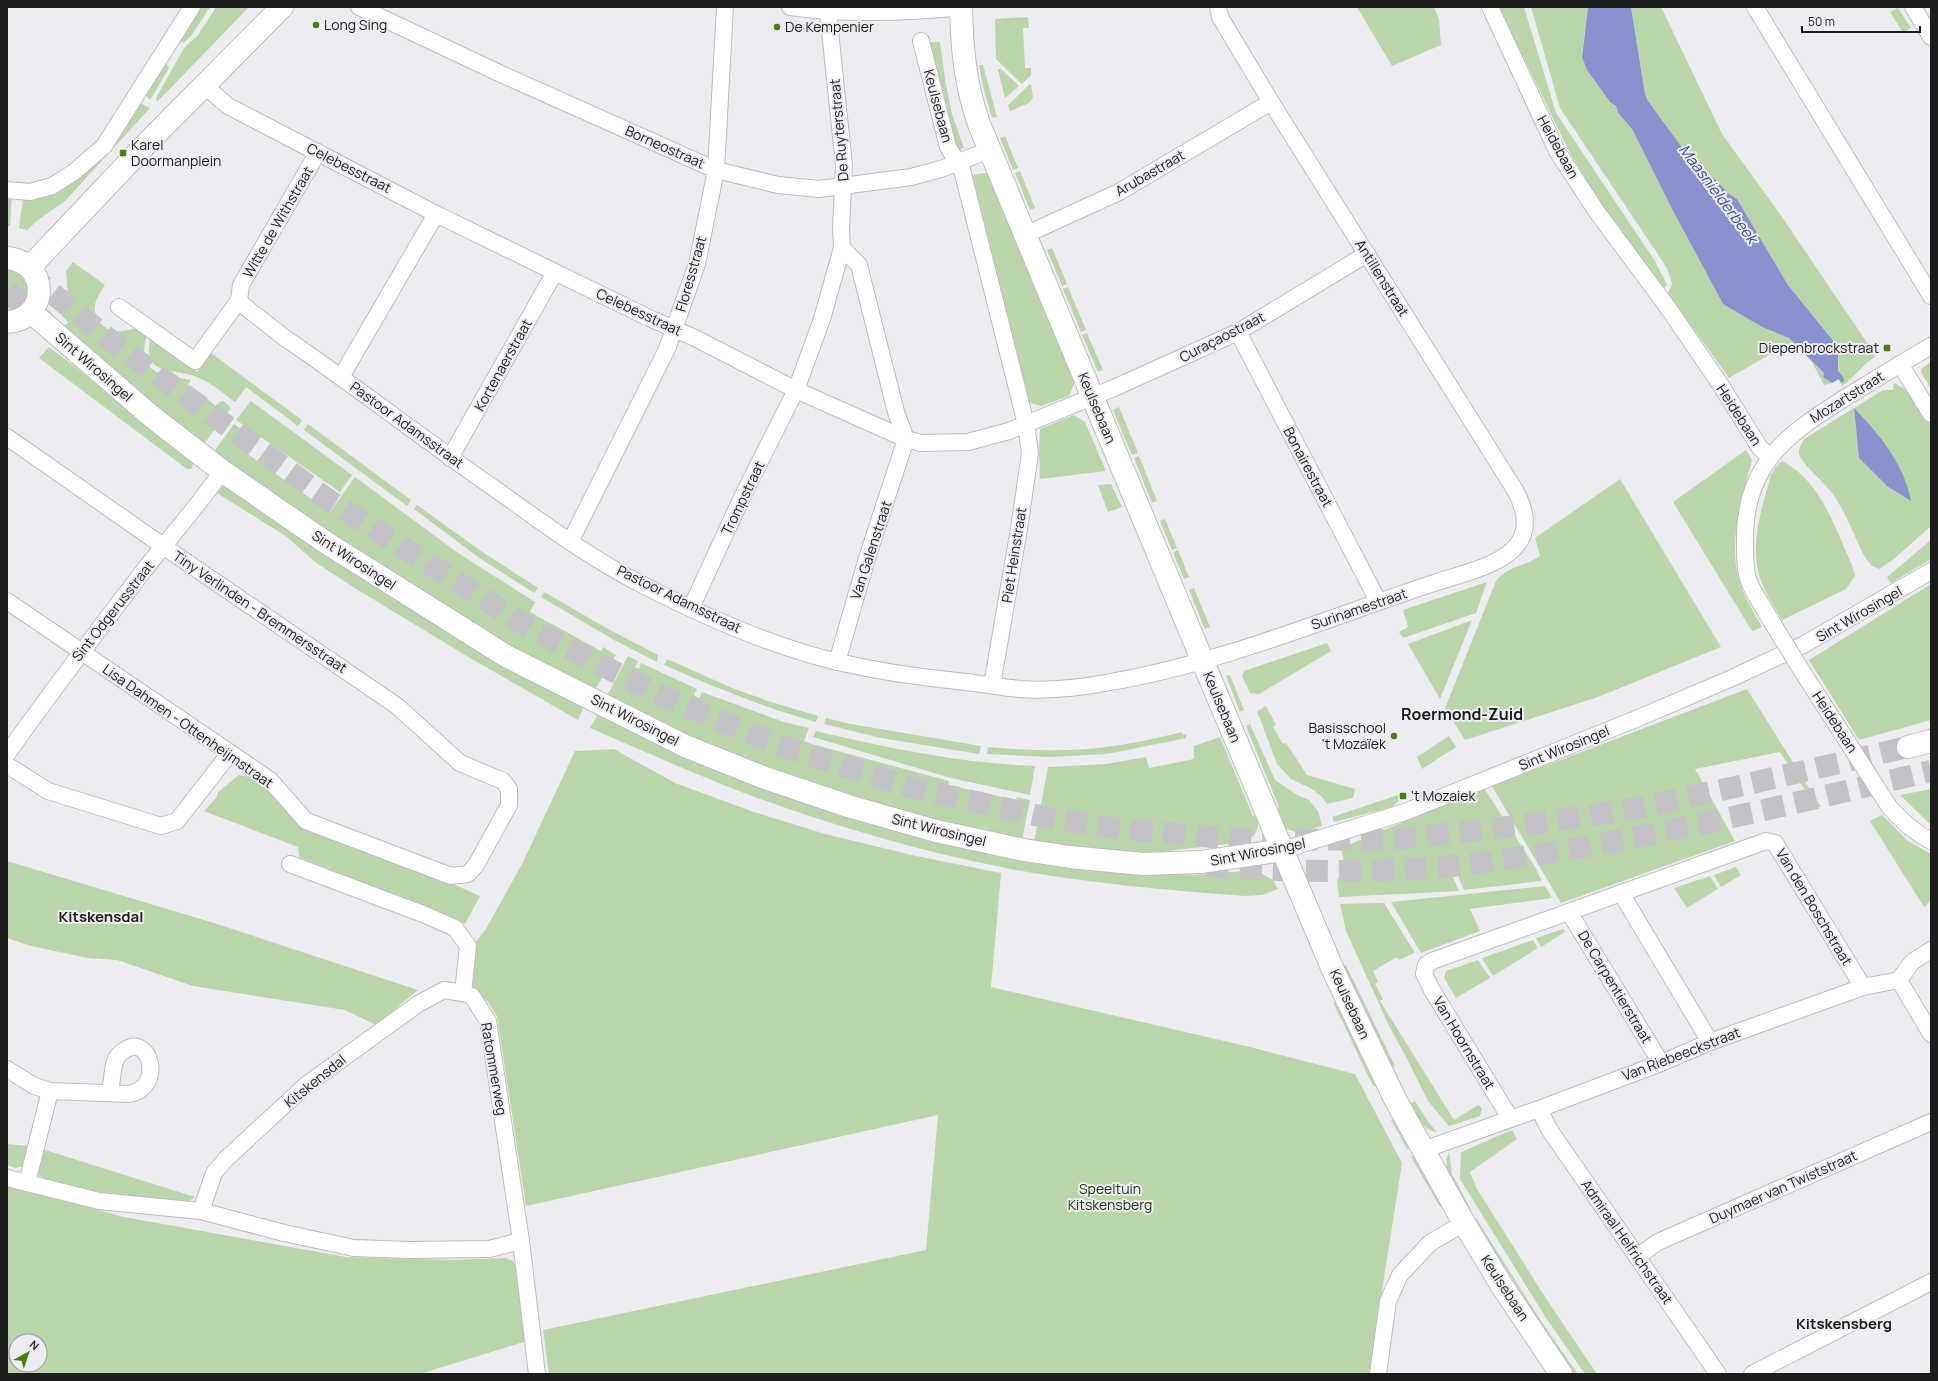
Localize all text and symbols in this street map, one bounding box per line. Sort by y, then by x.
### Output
scale bar [1802,8,1920,34]
text: 50 m [1808,13,1835,30]
place label: Long Sing [324,15,387,34]
place label: De Kempenier [785,17,874,36]
marker: Long Sing [311,20,321,30]
marker: De Kempenier [772,22,782,32]
street label: Keulsebaan [920,67,957,145]
street label: De Ruyterstraat [825,78,852,182]
street label: Heidebaan [1533,112,1584,182]
street label: Borneostraat [622,120,708,173]
place label: Karel Doormanplein [131,135,221,170]
street label: Celebesstraat [304,138,395,197]
water label: Maasnielderbeek [1674,140,1764,249]
street label: Arubastraat [1112,145,1188,200]
marker: Karel Doormanplein [118,148,128,158]
street label: Witte de Withstraat [238,162,317,281]
street label: Floresstraat [671,233,710,314]
street label: Antillenstraat [1351,235,1414,320]
street label: Celebesstraat [593,283,685,340]
street label: Curaçaostraat [1176,307,1268,366]
street label: Kortenaerstraat [469,315,536,414]
street label: Sint Wirosingel [52,328,137,405]
place label: Diepenbrockstraat [1759,338,1879,357]
marker: Diepenbrockstraat [1882,343,1892,353]
street label: Mozartstraat [1806,366,1888,427]
street label: Keulsebaan [1074,369,1121,446]
street label: Pastoor Adamsstraat [347,377,468,472]
street label: Heidebaan [1712,380,1766,449]
street label: Bonairestraat [1279,423,1338,511]
street label: Trompstraat [717,457,769,538]
street label: Van Galenstraat [846,498,896,602]
street label: Piet Heinstraat [997,505,1031,604]
street label: Sint Wirosingel [309,525,400,594]
street label: Tiny Verlinden - Bremmersstraat [170,546,351,677]
street label: Sint Odgerusstraat [67,556,158,665]
street label: Pastoor Adamsstraat [614,560,745,637]
street label: Sint Wirosingel [1812,581,1905,646]
street label: Surinamestraat [1308,583,1410,634]
street label: Lisa Dahmen - Ottenheijmstraat [99,659,278,792]
street label: Keulsebaan [1199,668,1246,745]
street label: Heidebaan [1808,687,1862,756]
street label: Sint Wirosingel [588,689,683,750]
district label: Roermond-Zuid [1401,703,1523,725]
place label: Basisschool 't Mozaïek [1308,718,1387,753]
street label: Sint Wirosingel [1516,721,1612,774]
marker: Basisschool 't Mozaïek [1389,731,1399,741]
place label: 't Mozaiek [1411,786,1476,805]
marker: 't Mozaiek [1398,791,1408,801]
street label: Sint Wirosingel [890,809,988,850]
street label: Sint Wirosingel [1209,833,1307,870]
street label: Van den Boschstraat [1772,845,1857,969]
district label: Kitskensdal [59,906,143,927]
street label: De Carpentierstraat [1574,927,1657,1047]
street label: Keulsebaan [1326,966,1375,1042]
street label: Van Hoornstraat [1429,993,1500,1093]
street label: Ratommerweg [477,1021,512,1117]
street label: Van Riebeeckstraat [1619,1022,1743,1085]
street label: Kitskensdal [280,1050,350,1111]
street label: Duymaer van Twiststraat [1706,1145,1860,1228]
street label: Admiraal Helfrichstraat [1577,1176,1678,1308]
park label: Speeltuin Kitskensberg [1068,1179,1152,1214]
street label: Keulsebaan [1477,1251,1534,1324]
district label: Kitskensberg [1796,1313,1892,1334]
north arrow [8,1333,48,1373]
text: N [27,1337,43,1353]

